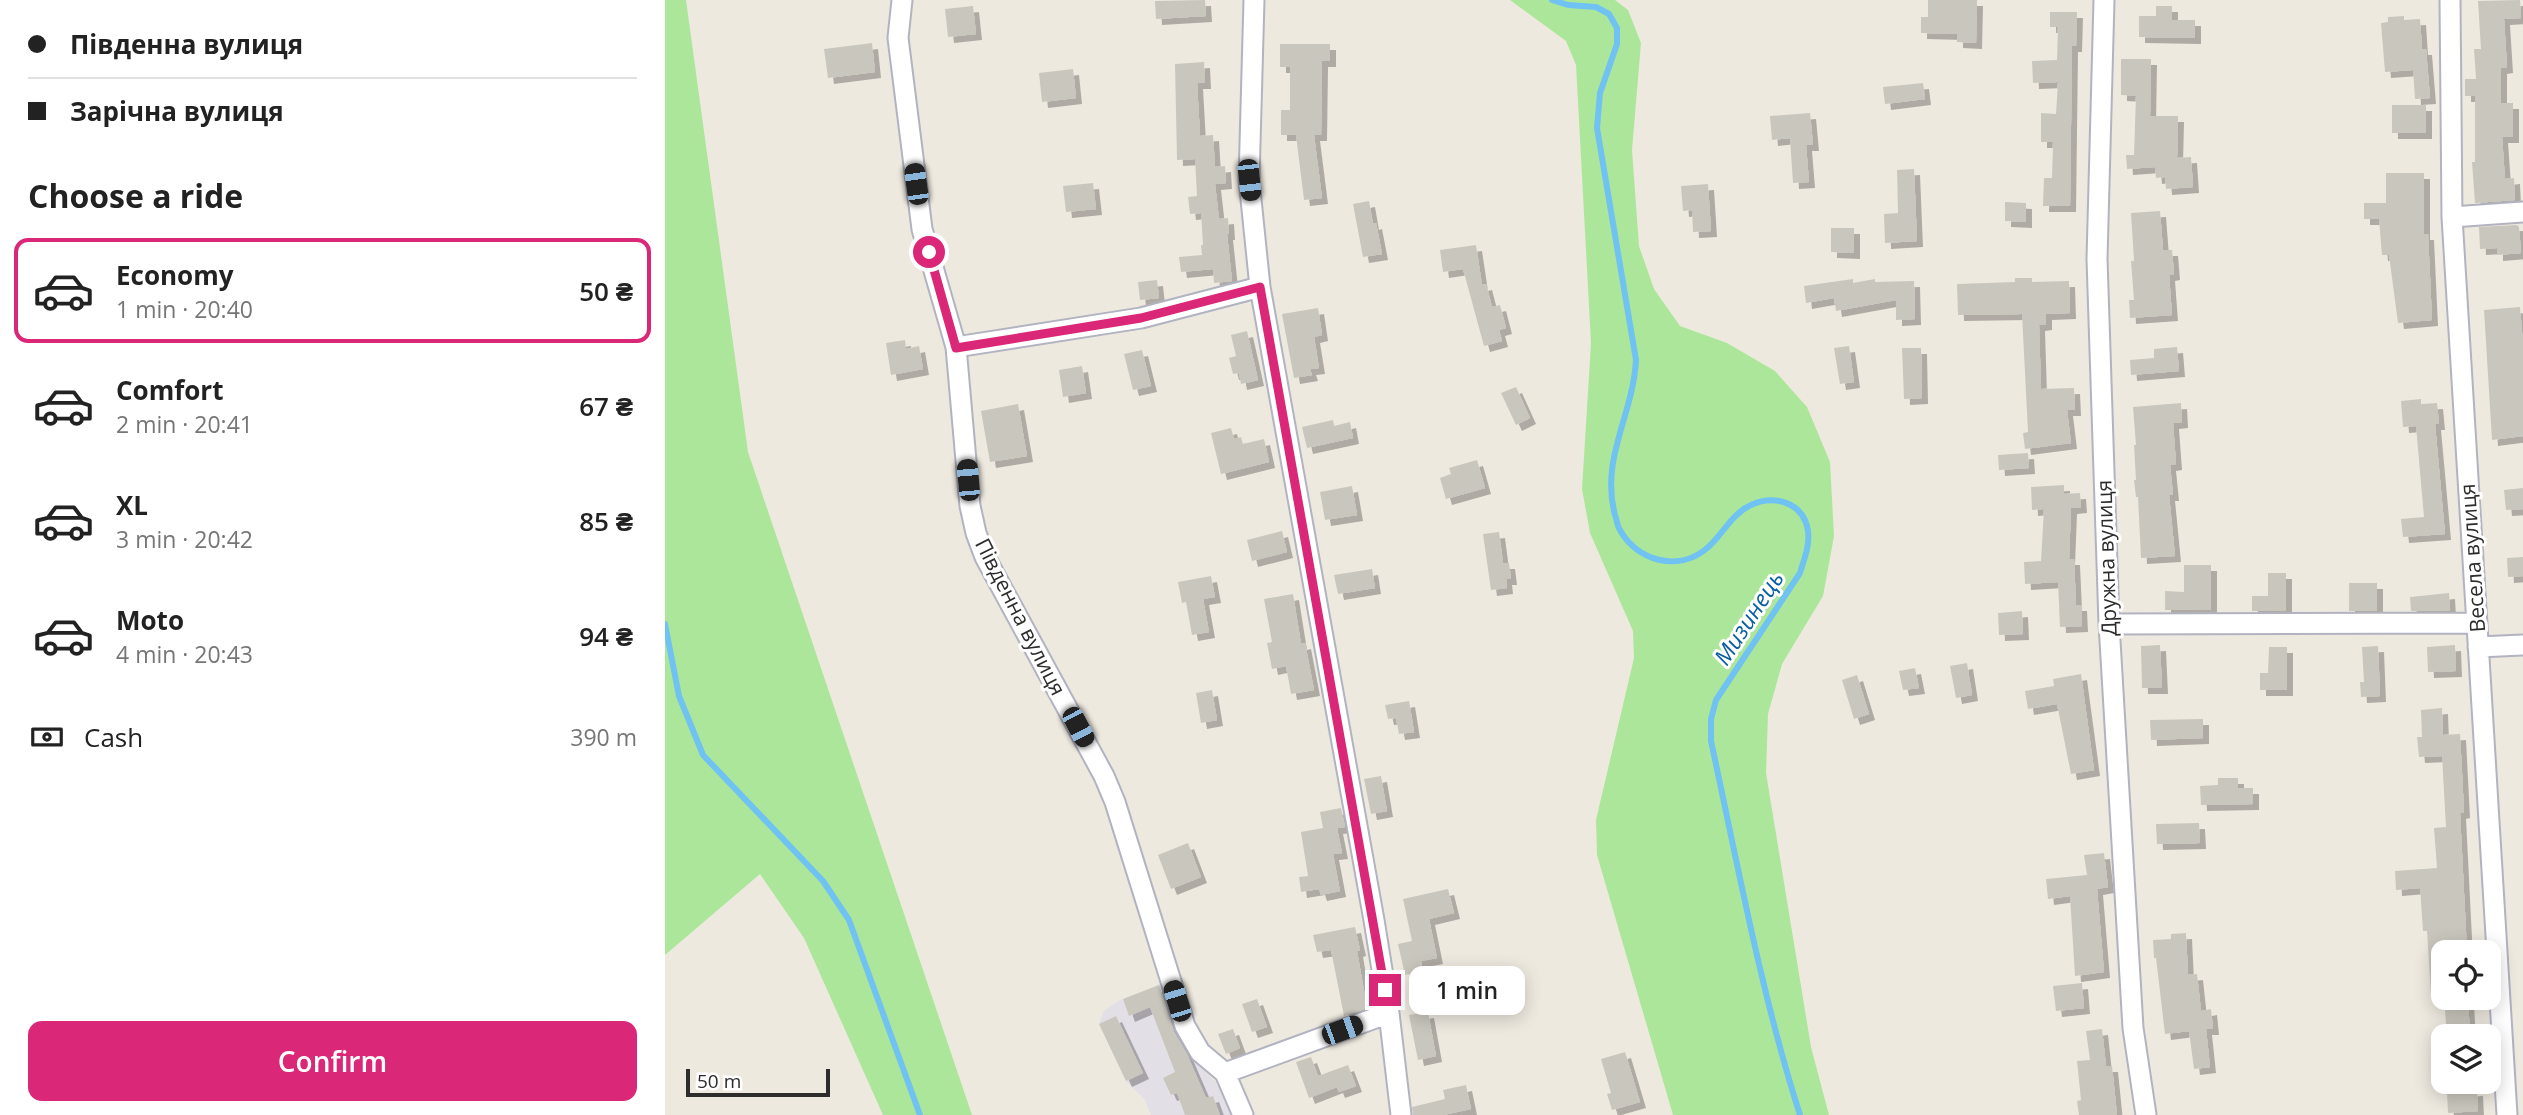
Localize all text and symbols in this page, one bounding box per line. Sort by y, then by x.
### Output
text: Південна вулиця [70,26,303,62]
text: Зарічна вулиця [70,93,284,129]
car [1237,158,1262,202]
car [903,162,930,206]
text: Choose a ride [28,174,243,217]
route start [913,236,945,268]
text: Economy [116,257,234,293]
icon: car [32,259,95,322]
text: 50 ₴ [579,273,633,309]
text: 1 min · 20:40 [116,293,253,325]
text: Comfort [116,372,223,408]
icon: car [32,374,95,437]
text: 67 ₴ [579,388,633,424]
text: 2 min · 20:41 [116,408,253,440]
car [956,458,981,502]
street label: Дружна вулиця [2089,479,2123,637]
street label: Весела вулиця [2453,483,2491,633]
text: XL [116,487,148,523]
icon: car [32,489,95,552]
text: 85 ₴ [579,503,633,539]
text: 3 min · 20:42 [116,523,253,555]
street label: Південна вулиця [969,533,1073,700]
water label: Мизинець [1706,564,1791,671]
text: Moto [116,602,184,638]
icon: car [32,604,95,667]
text: 94 ₴ [579,618,633,654]
text: 4 min · 20:43 [116,638,253,670]
car [1059,704,1098,750]
icon: cash [28,718,66,756]
text: Cash [84,719,143,755]
text: 390 m [570,721,637,753]
map controls [2431,940,2501,1094]
button: locate [2431,940,2501,1010]
callout: 1 min [1409,965,1525,1014]
route end [1369,974,1401,1006]
text: 1 min [1436,974,1498,1006]
car [1161,978,1194,1024]
car [1319,1013,1366,1047]
button: Confirm [28,1021,637,1101]
button: layers [2431,1024,2501,1094]
scale bar [686,1066,829,1098]
text: 50 m [697,1068,741,1094]

